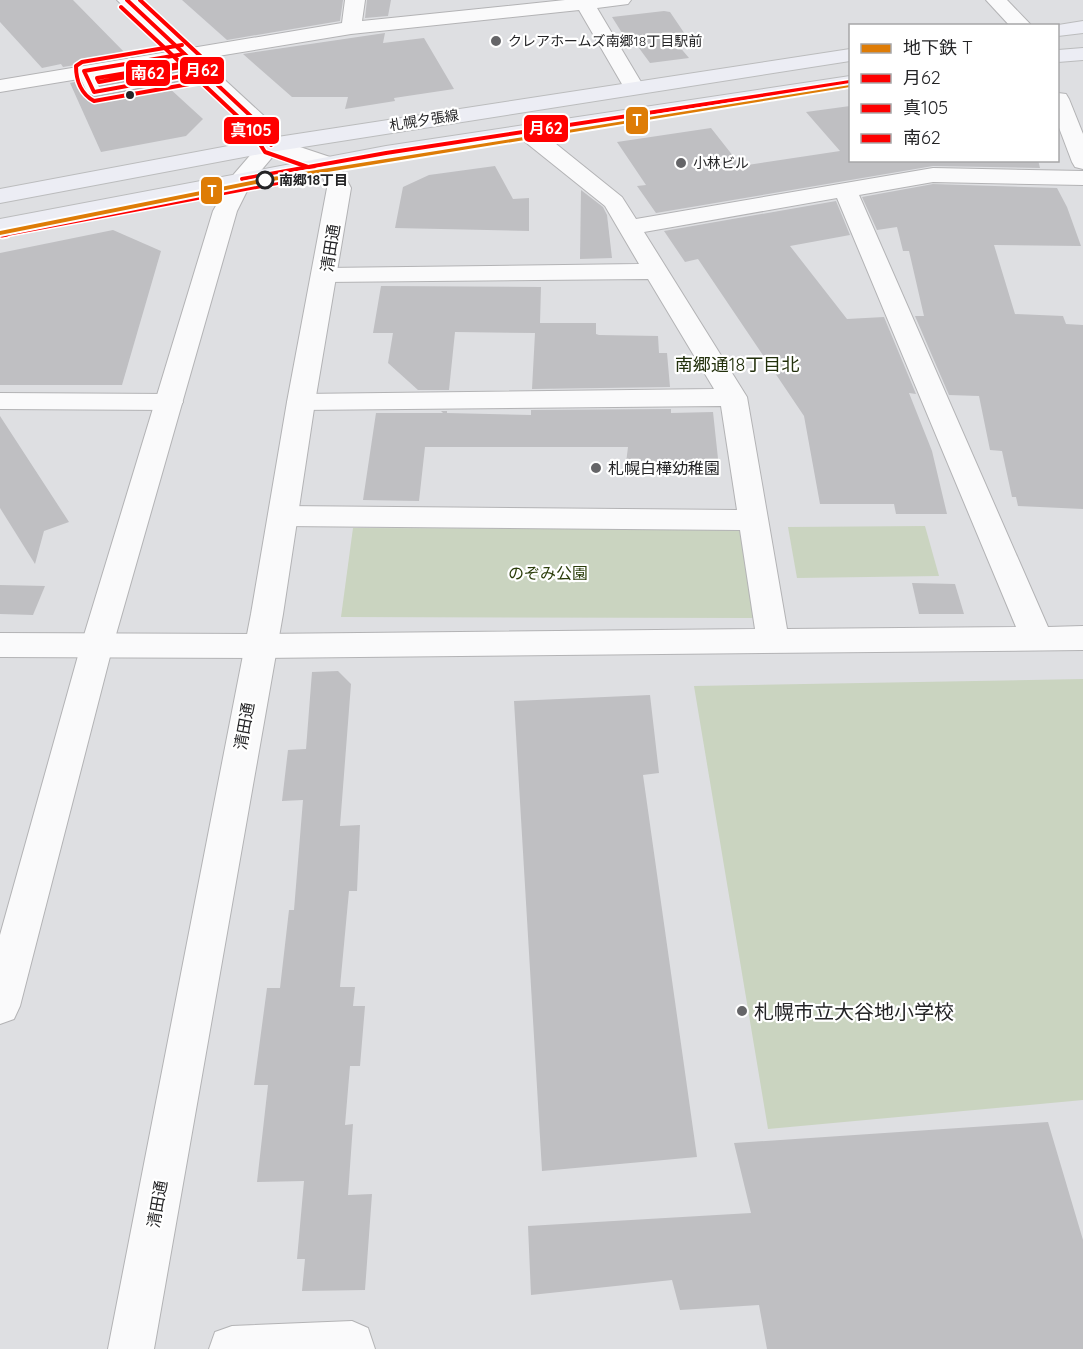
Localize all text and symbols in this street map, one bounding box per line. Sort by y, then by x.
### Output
legend [849,24,1059,162]
place label: クレアホームズ南郷18丁目駅前 [508,32,702,50]
marker: クレアホームズ南郷18丁目駅前 [489,34,503,48]
text: 地下鉄 T [903,36,973,59]
line badge: 月62 [179,56,225,85]
line badge: 南62 [125,59,171,87]
text: 月62 [185,60,219,80]
text: 南62 [131,63,165,83]
text: 月62 [903,66,941,89]
unlabelled marker [124,89,136,101]
text: 真105 [903,96,948,119]
street label: 札幌夕張線 [388,106,460,134]
line badge: T [625,106,649,135]
text: T [632,110,642,130]
line badge: 月62 [523,114,569,143]
line badge: 真105 [223,116,280,145]
text: 月62 [529,118,563,138]
text: 真105 [230,120,272,140]
text: 南62 [903,126,941,149]
place label: 小林ビル [693,154,749,172]
marker: 小林ビル [674,156,688,170]
marker: 南郷18丁目 [256,171,274,189]
place label: 南郷18丁目 [279,171,348,189]
line badge: T [200,176,223,205]
text: T [207,181,217,201]
street label: 清田通 [316,223,344,273]
district label: 南郷通18丁目北 [675,353,799,376]
place label: 札幌白樺幼稚園 [608,458,720,478]
marker: 札幌白樺幼稚園 [589,461,603,475]
park label: のぞみ公園 [508,563,588,583]
street label: 清田通 [230,701,258,751]
place label: 札幌市立大谷地小学校 [754,999,954,1024]
marker: 札幌市立大谷地小学校 [735,1004,749,1018]
street label: 清田通 [143,1179,171,1229]

